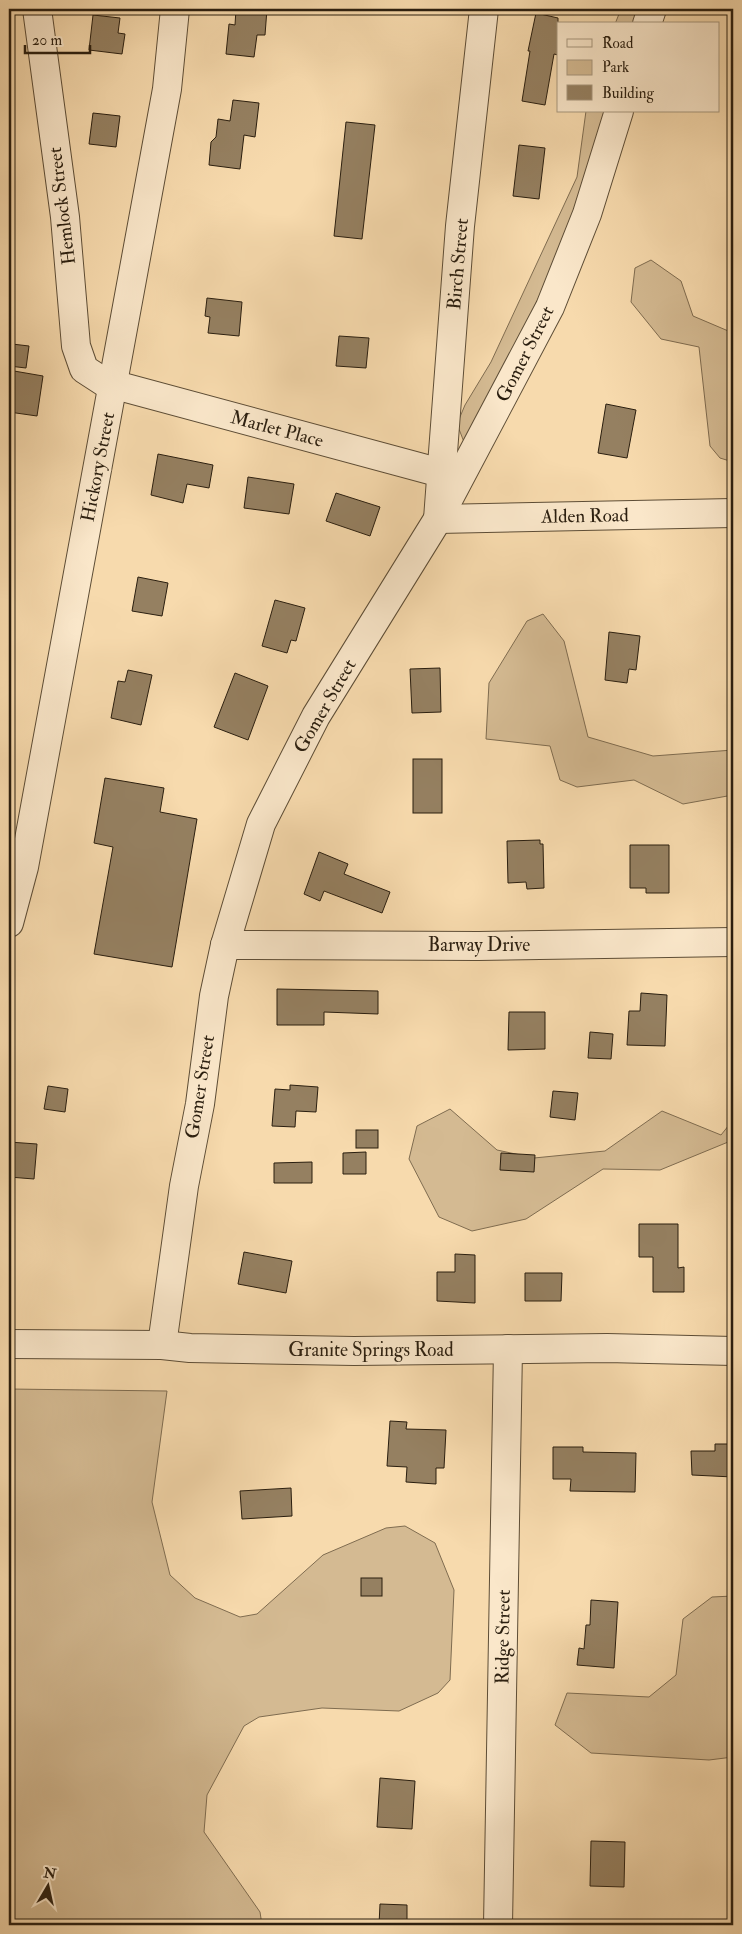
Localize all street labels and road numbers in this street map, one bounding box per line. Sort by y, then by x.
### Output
street label: Hemlock Street [43,146,81,266]
street label: Birch Street [442,217,474,311]
street label: Gomer Street [491,302,559,406]
street label: Marlet Place [228,405,326,453]
street label: Hickory Street [76,410,120,524]
street label: Alden Road [540,503,630,529]
street label: Gomer Street [288,655,362,757]
street label: Barway Drive [428,933,530,957]
street label: Gomer Street [180,1033,220,1141]
street label: Granite Springs Road [288,1338,454,1363]
street label: Ridge Street [490,1589,516,1685]

